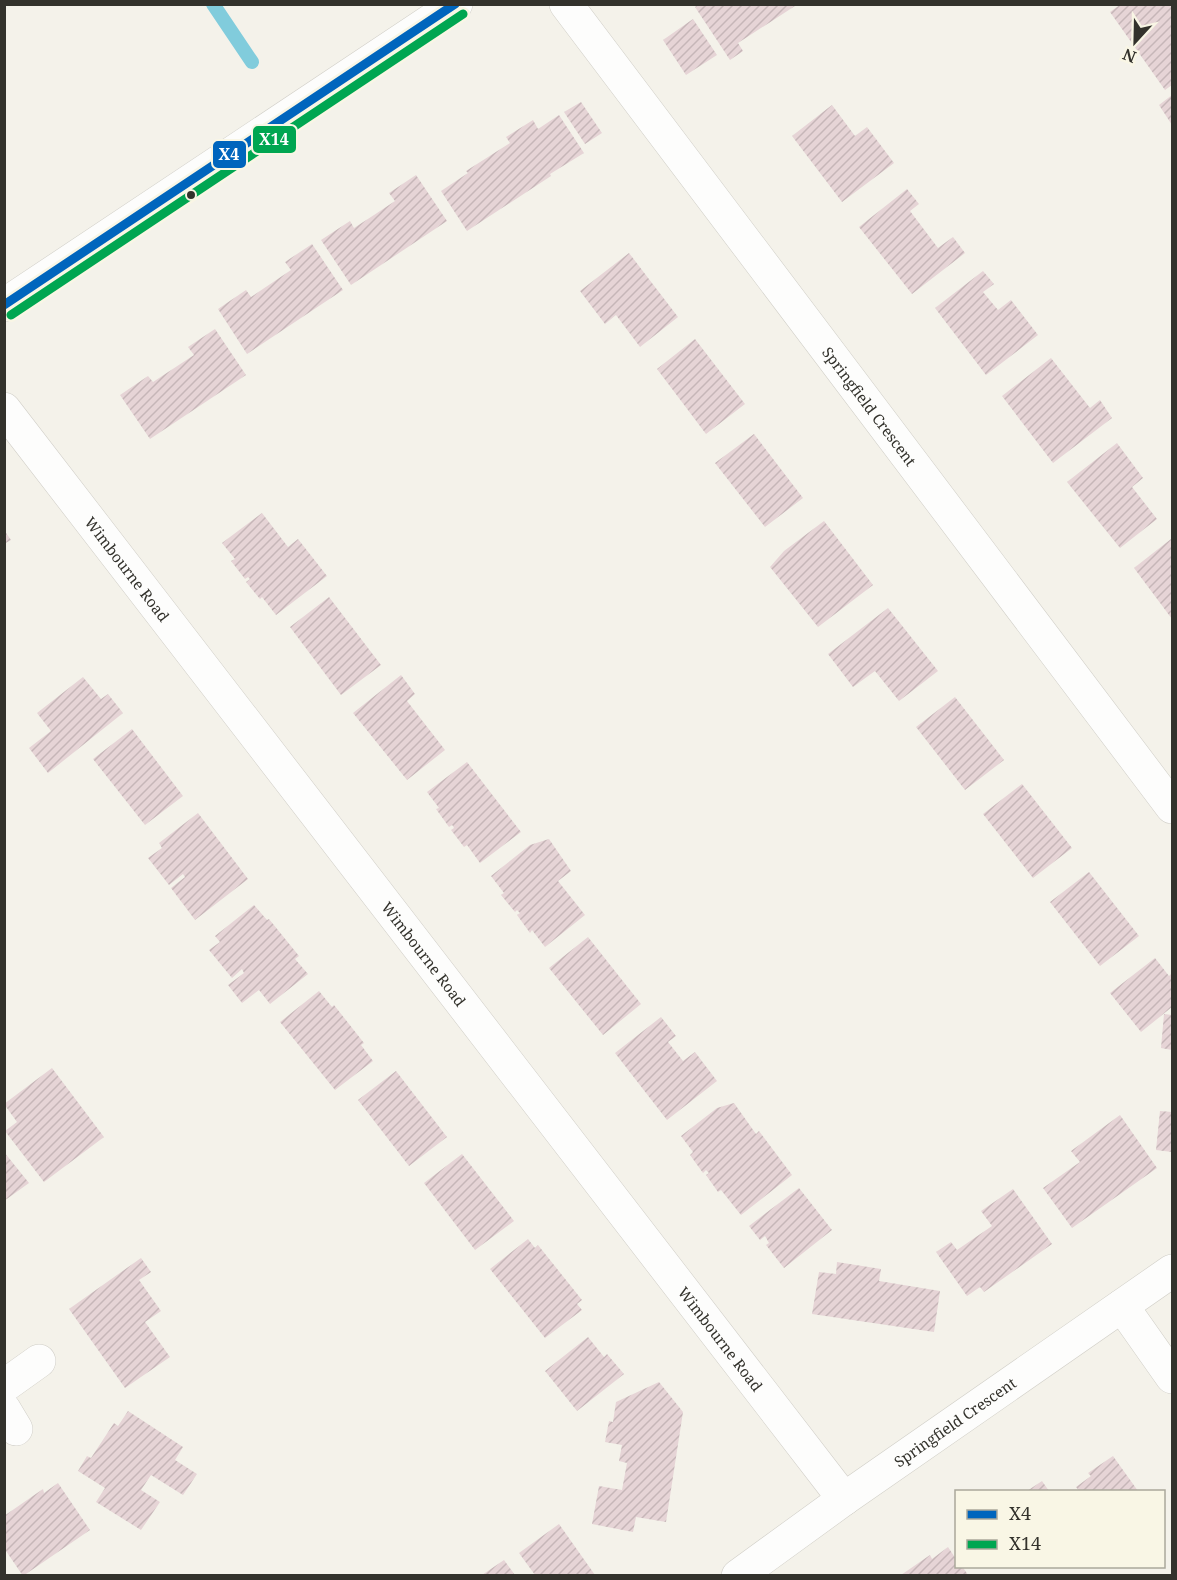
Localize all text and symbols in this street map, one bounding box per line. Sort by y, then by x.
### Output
north arrow [1105,12,1165,72]
text: N [1119,43,1139,68]
line badge: X14 [252,125,297,154]
text: X14 [259,128,289,150]
line badge: X4 [212,140,247,169]
text: X4 [219,143,239,165]
unlabelled marker [185,189,197,201]
street label: Springfield Crescent [818,343,921,470]
street label: Wimbourne Road [81,513,174,625]
street label: Wimbourne Road [377,898,471,1010]
street label: Wimbourne Road [674,1283,767,1395]
street label: Springfield Crescent [890,1373,1020,1471]
legend [955,1490,1165,1568]
text: X4 [1009,1501,1031,1525]
text: X14 [1009,1531,1041,1555]

